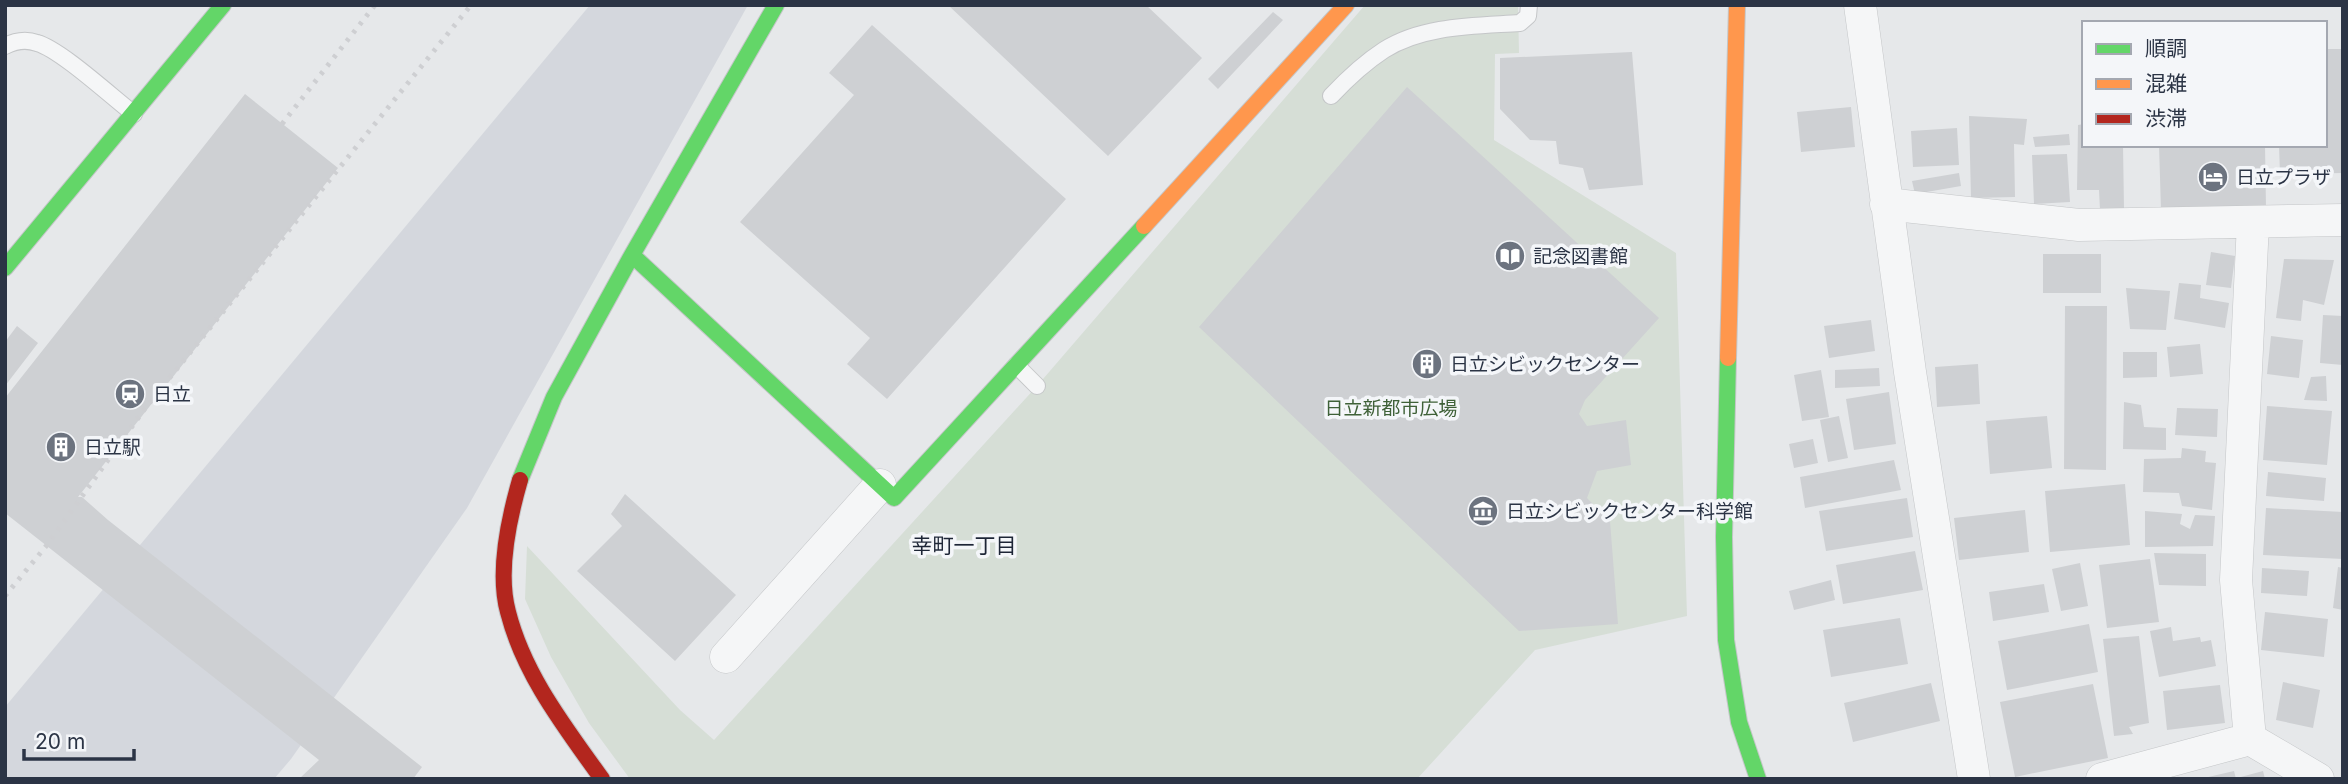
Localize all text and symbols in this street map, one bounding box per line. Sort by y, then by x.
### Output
legend [2082,21,2327,147]
text: 順調 [2145,36,2187,61]
text: 混雑 [2145,71,2187,96]
text: 渋滞 [2145,106,2187,131]
hotel icon: 日立プラザ [2196,160,2230,194]
place label: 日立プラザ [2236,166,2331,189]
library icon: 記念図書館 [1493,239,1527,273]
place label: 記念図書館 [1533,245,1628,268]
building icon: 日立シビックセンター [1410,347,1444,381]
place label: 日立シビックセンター [1450,353,1640,376]
station icon: 日立 [113,377,147,411]
place label: 日立 [153,383,191,406]
park label: 日立新都市広場 [1324,397,1458,420]
building icon: 日立駅 [44,430,78,464]
place label: 日立駅 [84,436,141,459]
museum icon: 日立シビックセンター科学館 [1466,494,1500,528]
place label: 日立シビックセンター科学館 [1506,500,1753,523]
district label: 幸町一丁目 [912,533,1017,558]
scale bar [24,718,135,762]
text: 20 m [35,729,85,754]

